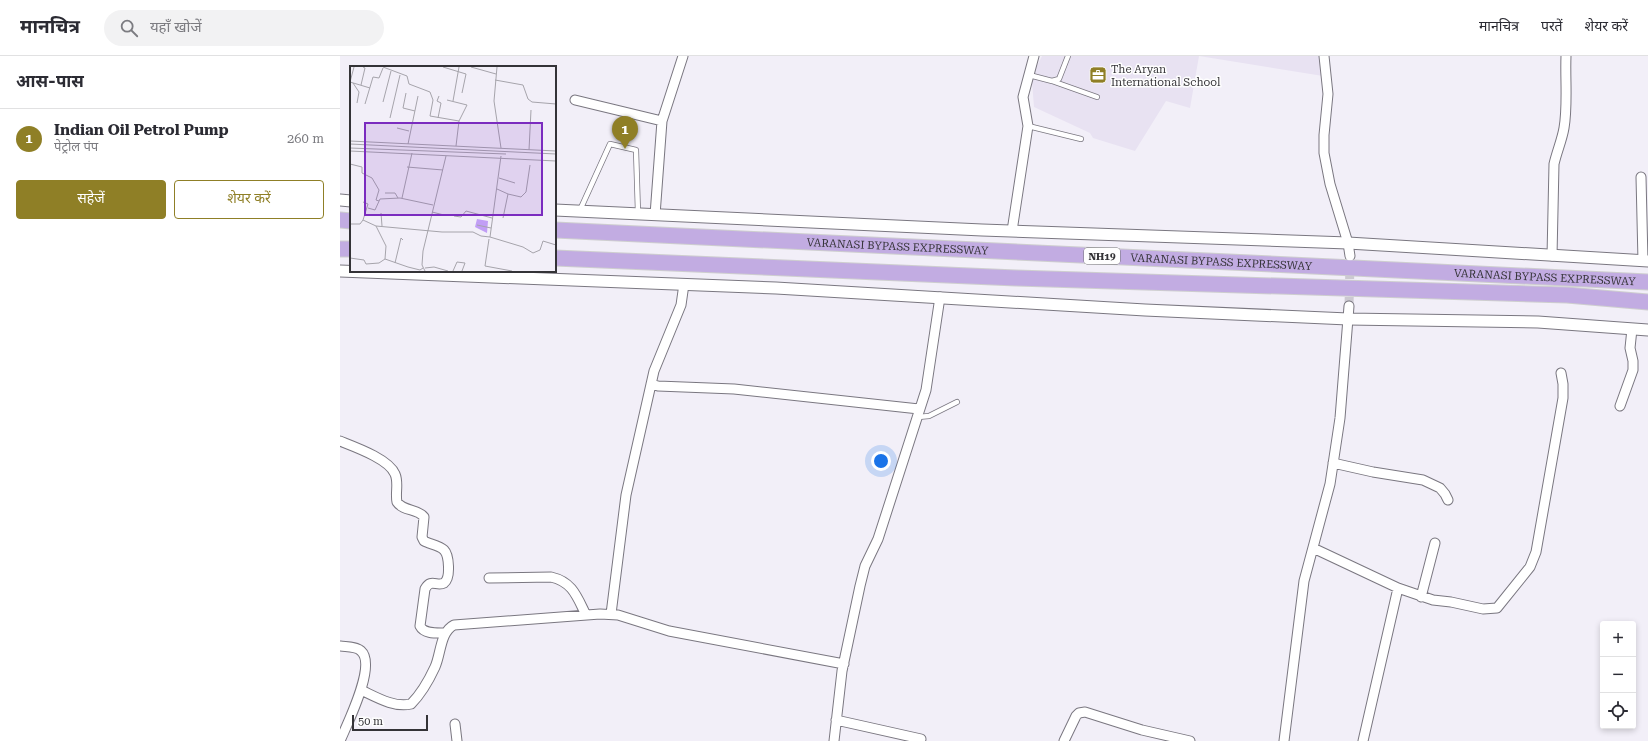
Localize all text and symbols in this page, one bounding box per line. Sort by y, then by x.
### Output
search box [104,10,384,46]
text: मानचित्र [20,15,80,38]
icon: search [118,17,140,39]
text: यहाँ खोजें [150,18,202,36]
text: मानचित्र [1479,18,1519,34]
text: परतें [1541,18,1563,34]
text: शेयर करें [1585,18,1628,34]
place label: The Aryan International School [1111,63,1221,89]
office icon: The Aryan International School [1088,65,1108,85]
inset map [350,66,556,272]
text: आस-पास [16,71,84,91]
pin: 1 [612,116,638,149]
text: Indian Oil Petrol Pump [54,121,229,139]
text: 1 [25,131,33,146]
text: 260 m [287,131,324,146]
text: पेट्रोल पंप [54,139,98,154]
button: सहेजें [16,180,166,219]
button: शेयर करें [174,180,324,219]
street label: VARANASI BYPASS EXPRESSWAY [806,235,989,257]
road number: NH19 [1084,248,1120,264]
street label: VARANASI BYPASS EXPRESSWAY [1130,251,1313,273]
street label: VARANASI BYPASS EXPRESSWAY [1454,266,1637,288]
your location [871,451,891,471]
map controls [1600,621,1636,729]
button: + [1600,621,1636,657]
button: − [1600,657,1636,693]
button: locate [1600,693,1636,729]
scale bar [352,713,428,732]
text: 50 m [358,715,383,728]

